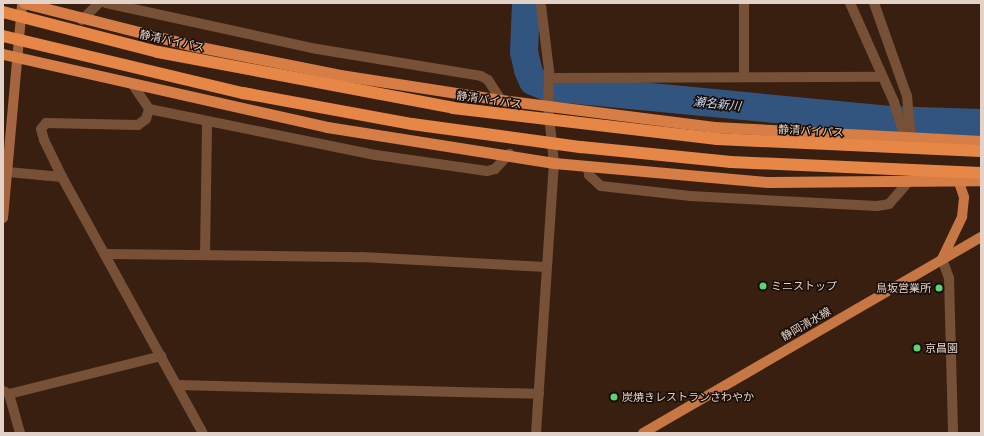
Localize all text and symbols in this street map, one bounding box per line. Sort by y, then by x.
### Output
street label: 静清バイパス [138,28,206,54]
street label: 静清バイパス [455,89,523,111]
water label: 瀬名新川 [692,94,742,114]
street label: 静清バイパス [778,123,844,139]
place label: ミニストップ [771,279,837,293]
marker: ミニストップ [758,281,768,291]
place label: 鳥坂営業所 [876,281,931,295]
marker: 鳥坂営業所 [934,283,944,293]
street label: 静岡清水線 [779,305,833,343]
place label: 京昌園 [925,341,958,355]
marker: 京昌園 [912,343,922,353]
place label: 炭焼きレストランさわやか [622,390,754,404]
marker: 炭焼きレストランさわやか [609,392,619,402]

